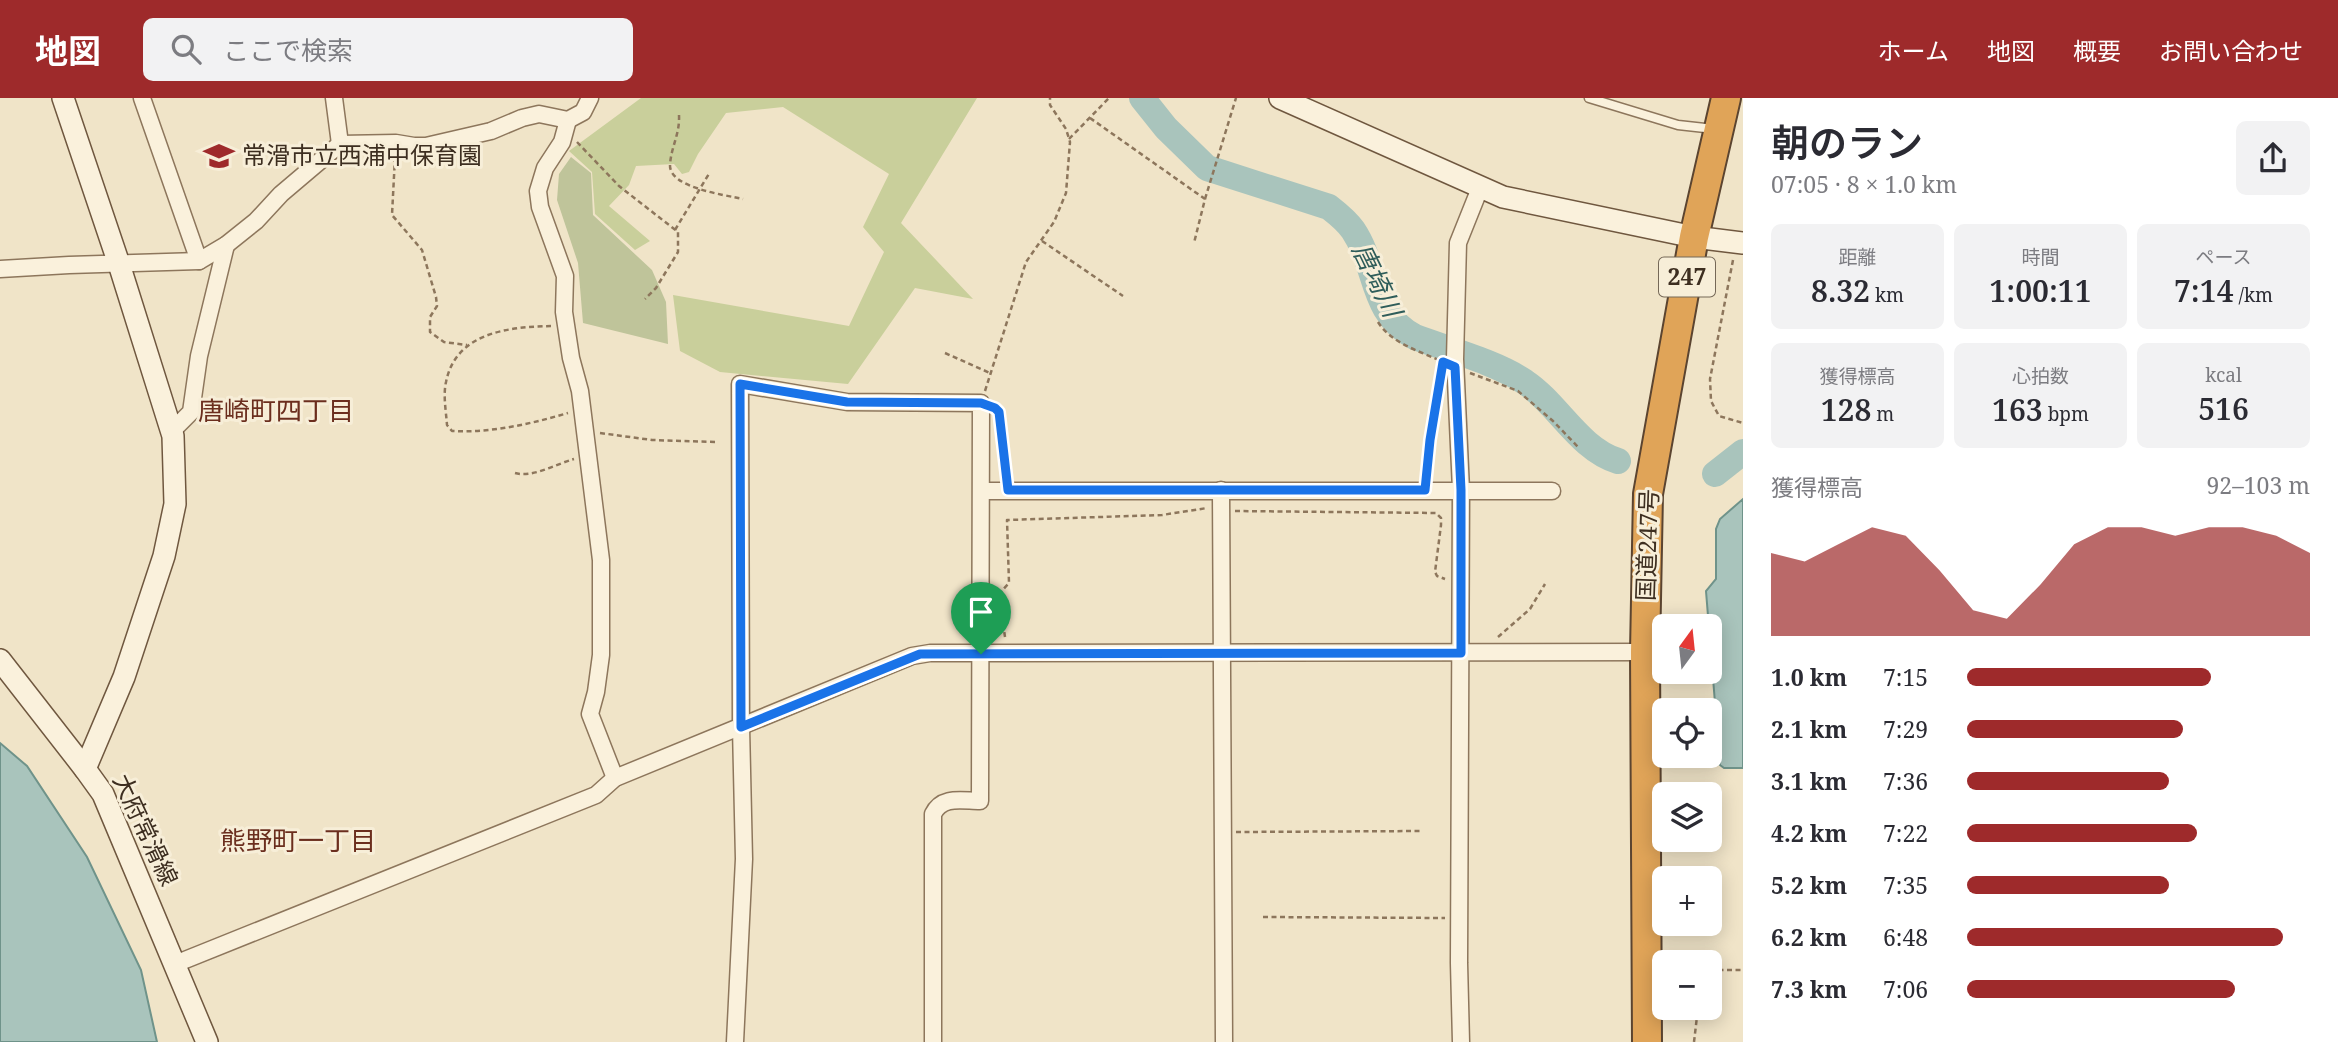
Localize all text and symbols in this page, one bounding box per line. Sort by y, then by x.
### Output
search box [143,18,633,81]
text: 地図 [35,28,101,73]
icon: search [167,30,205,68]
text: ここで検索 [223,32,353,68]
text: ホーム [1878,34,1949,67]
text: 地図 [1987,34,2035,67]
text: 概要 [2073,34,2121,67]
text: お問い合わせ [2159,34,2303,67]
text: 朝のラン [1771,116,1923,168]
button: share [2236,121,2310,195]
place label: 常滑市立西浦中保育園 [242,138,482,171]
school or university icon: 常滑市立西浦中保育園 [202,139,236,173]
text: 07:05 · 8 × 1.0 km [1771,168,1957,200]
water label: 唐埼川 [1345,237,1412,325]
text: 距離 [1838,244,1877,270]
text: 時間 [2021,244,2060,270]
text: ペース [2195,244,2252,270]
road number: 247 [1659,258,1715,296]
text: 8.32 [1811,270,1870,311]
text: 1:00:11 [1989,270,2092,311]
text: 7:14 [2174,270,2234,311]
text: km [1870,282,1904,308]
text: /km [2234,282,2273,308]
text: kcal [2205,362,2242,388]
text: 獲得標高 [1819,363,1896,389]
text: 心拍数 [2012,363,2069,389]
text: 516 [2198,388,2249,429]
text: 128 [1821,389,1871,430]
text: 163 [1992,389,2043,430]
district label: 唐崎町四丁目 [198,392,354,428]
text: m [1871,401,1894,427]
text: bpm [2043,401,2089,427]
text: 92–103 m [2207,469,2310,501]
text: 獲得標高 [1771,471,1863,503]
street label: 国道247号 [1628,488,1665,602]
pin [951,582,1011,654]
icon: arrive [962,593,1000,631]
north arrow [1652,614,1722,684]
map controls [1652,614,1722,1020]
text: 1.0 km [1771,661,1847,693]
text: 7:15 [1883,661,1928,693]
button: locate [1652,698,1722,768]
text: 2.1 km [1771,713,1847,745]
text: 7:29 [1883,713,1928,745]
text: 3.1 km [1771,765,1847,797]
text: 7:36 [1883,765,1928,797]
street label: 大府常滑線 [106,768,187,891]
button: layers [1652,782,1722,852]
text: 4.2 km [1771,817,1847,849]
text: 7:22 [1883,817,1928,849]
district label: 熊野町一丁目 [220,822,376,858]
button: + [1652,866,1722,936]
text: 5.2 km [1771,869,1847,901]
text: 7:35 [1883,869,1928,901]
text: 6.2 km [1771,921,1847,953]
text: 6:48 [1883,921,1928,953]
button: − [1652,950,1722,1020]
text: 7.3 km [1771,973,1847,1005]
text: 7:06 [1883,973,1928,1005]

